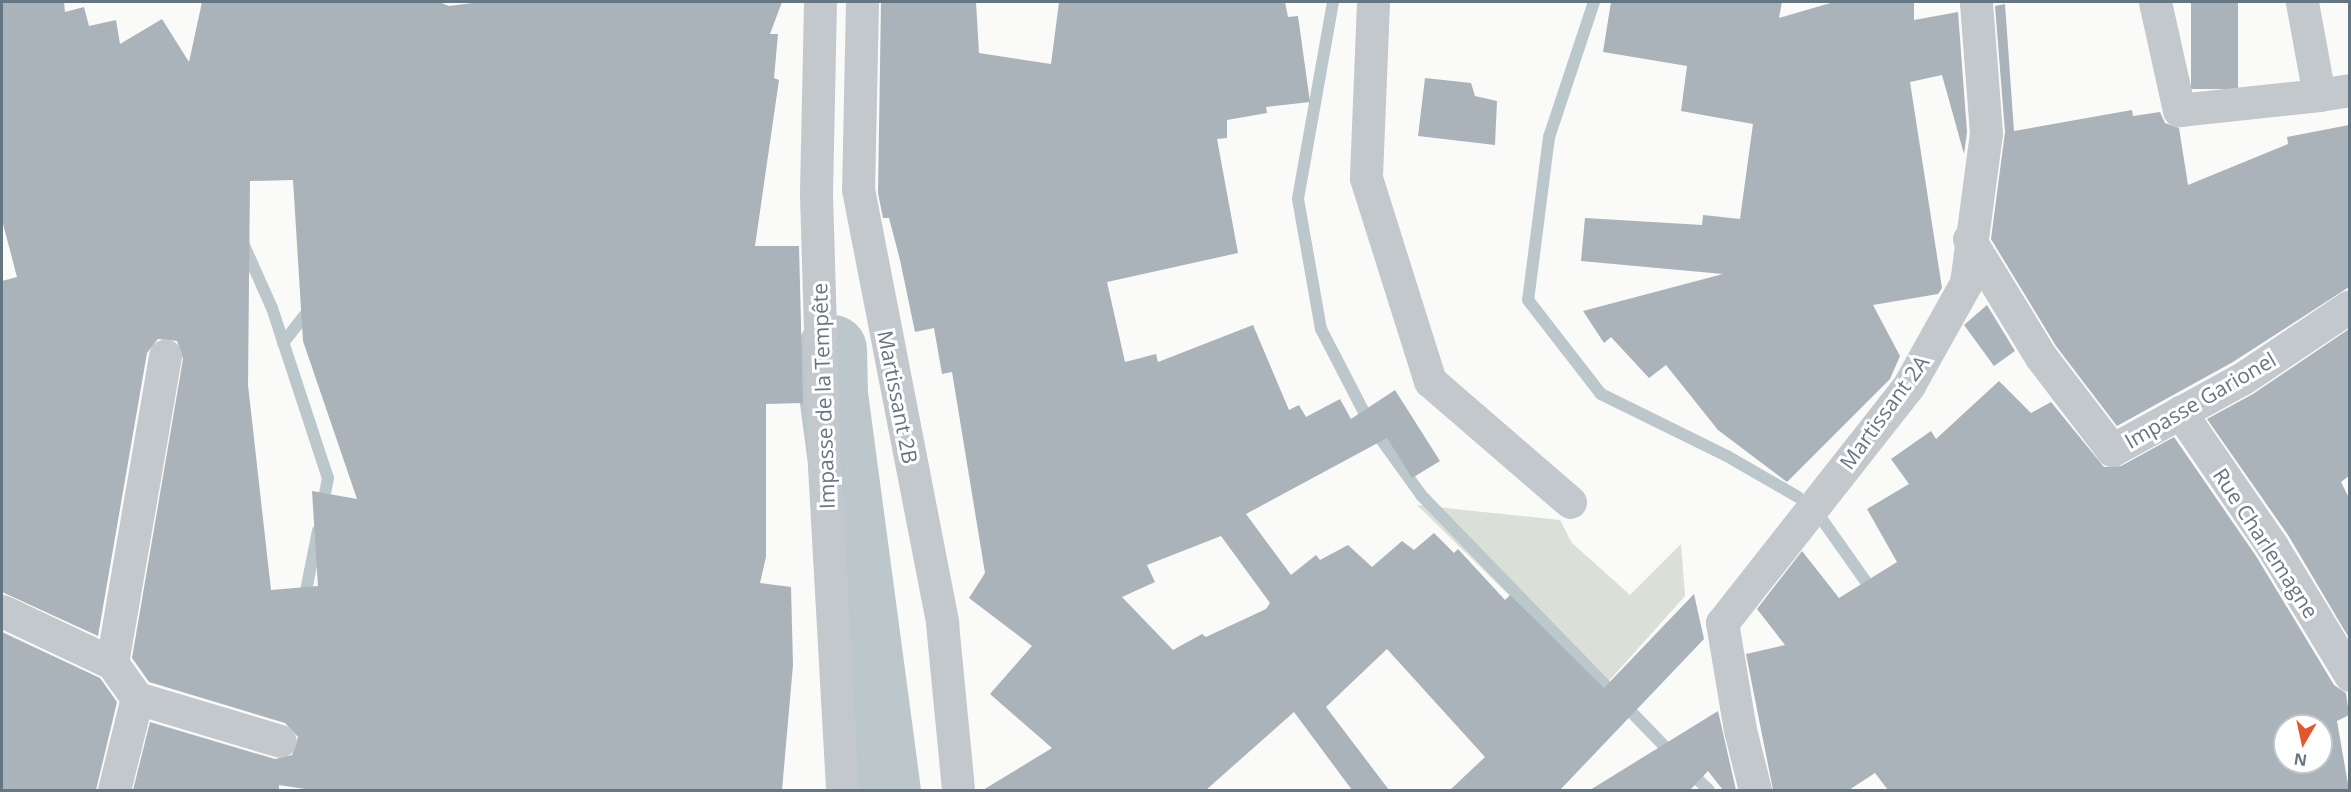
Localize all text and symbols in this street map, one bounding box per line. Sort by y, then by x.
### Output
street label: Impasse de la Tempête [806,282,840,510]
street label: Martissant 2B [873,328,923,466]
street label: Impasse Garionel [2120,346,2280,454]
street label: Martissant 2A [1834,350,1934,474]
street label: Rue Charlemagne [2208,463,2324,623]
north arrow [2273,714,2333,774]
text: N [2292,748,2309,772]

